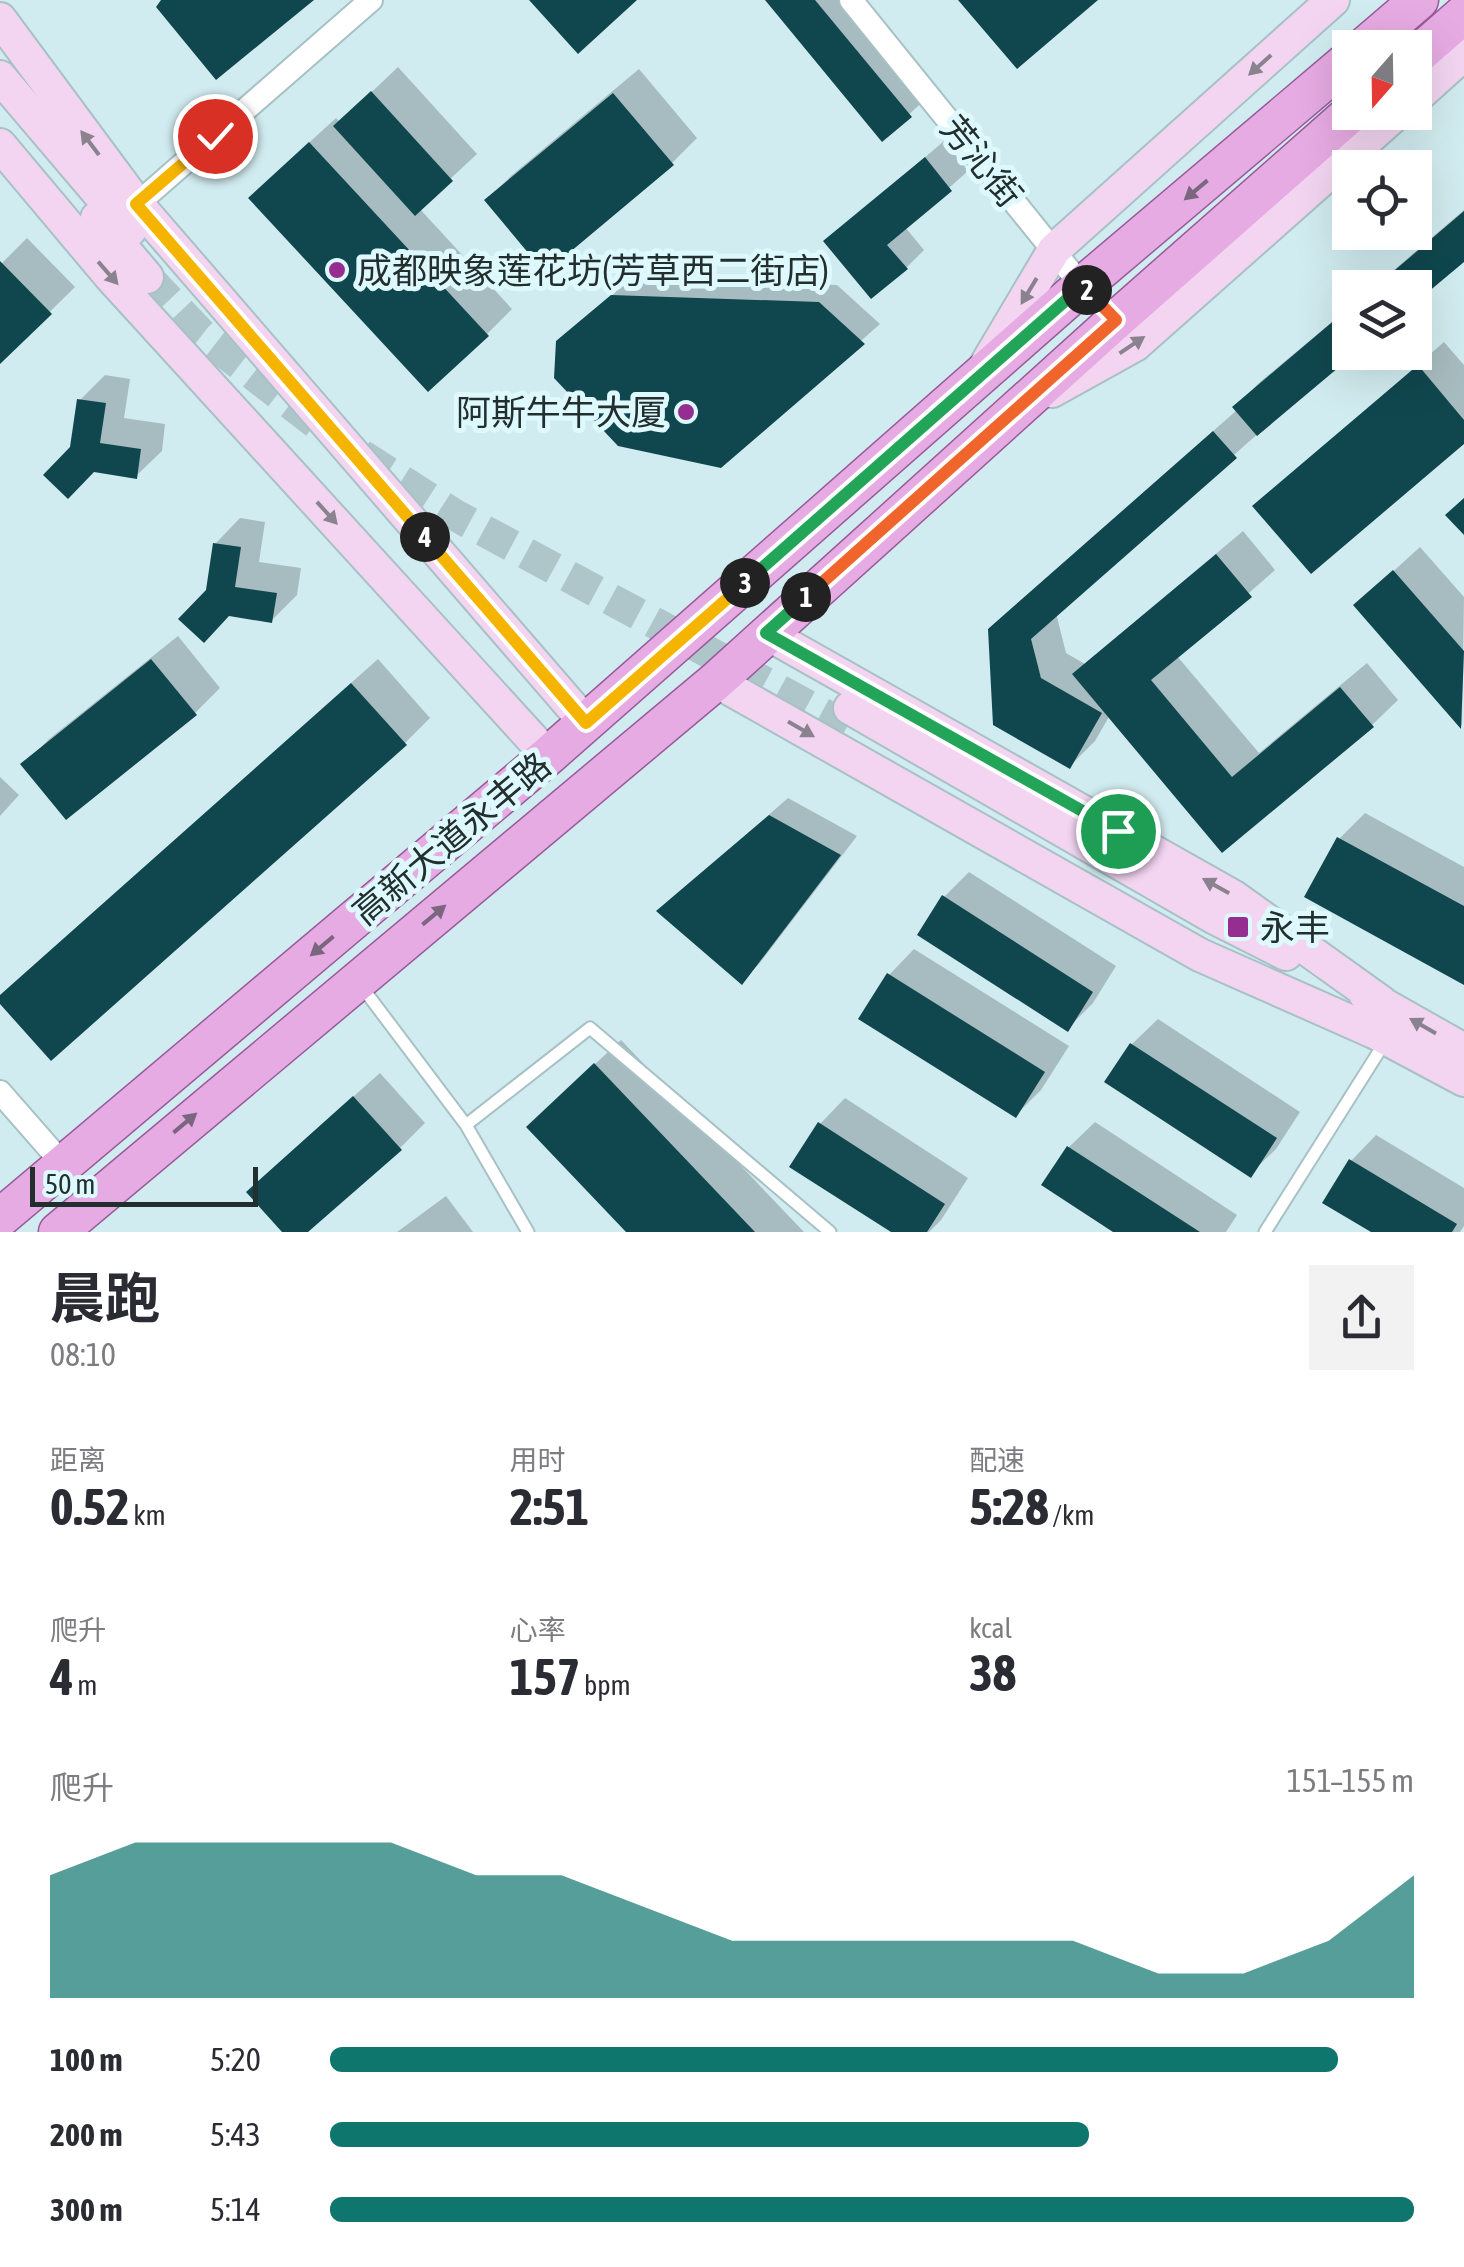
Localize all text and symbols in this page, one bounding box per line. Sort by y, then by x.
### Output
north arrow [1332,30,1432,130]
map controls [1332,30,1432,370]
one-way arrow [1248,53,1272,76]
pin [173,94,258,179]
street label: 芳沁街 [933,108,1031,214]
icon: check [188,109,243,164]
one-way arrow [81,130,101,156]
button: locate [1332,150,1432,250]
one-way arrow [1183,178,1208,200]
place label: 成都映象莲花坊(芳草西二街店) [357,250,829,290]
marker: 成都映象莲花坊(芳草西二街店) [326,259,348,281]
one-way arrow [97,260,119,285]
pin: 2 [1062,265,1112,315]
button: layers [1332,270,1432,370]
text: 2 [1080,274,1094,306]
one-way arrow [1021,277,1039,305]
one-way arrow [1119,336,1146,354]
place label: 阿斯牛牛大厦 [456,392,666,432]
marker: 阿斯牛牛大厦 [675,401,697,423]
one-way arrow [315,501,338,525]
pin: 4 [400,512,450,562]
text: 4 [418,521,432,553]
pin: 3 [720,558,770,608]
text: 3 [738,567,752,599]
pin: 1 [781,572,831,622]
text: 1 [799,581,813,613]
one-way arrow [787,719,815,737]
street label: 高新大道永丰路 [344,744,558,932]
pin [1076,789,1161,874]
icon: arrive [1091,804,1146,859]
one-way arrow [1201,878,1230,895]
one-way arrow [422,905,447,926]
place label: 永丰 [1260,907,1330,947]
marker: 永丰 [1225,914,1251,940]
one-way arrow [309,935,334,956]
one-way arrow [1408,1018,1437,1035]
one-way arrow [172,1113,197,1135]
scale bar [30,1162,258,1206]
text: 50 m [45,1168,95,1200]
button: share [1309,1265,1414,1370]
text: 晨跑 [50,1267,160,1330]
text: 08:10 [50,1336,116,1373]
text: 距离 [50,1444,106,1476]
text: 用时 [510,1444,566,1476]
text: 配速 [969,1444,1025,1476]
text: 0.52 [50,1478,129,1536]
text: 2:51 [510,1478,589,1536]
text: 5:28 [969,1478,1049,1536]
text: km [129,1499,166,1531]
text: /km [1049,1499,1095,1531]
text: kcal [969,1612,1012,1644]
text: 爬升 [50,1614,106,1646]
text: 心率 [510,1614,566,1646]
text: 38 [969,1644,1016,1702]
text: 4 [50,1648,74,1706]
text: 157 [510,1648,580,1706]
text: m [74,1669,98,1701]
text: bpm [580,1669,631,1701]
text: 151–155 m [1287,1762,1414,1799]
text: 爬升 [50,1769,114,1806]
text: 100 m [50,2041,123,2078]
text: 5:20 [210,2041,261,2078]
text: 200 m [50,2116,123,2153]
text: 5:43 [210,2116,261,2153]
text: 300 m [50,2191,123,2228]
text: 5:14 [210,2191,261,2228]

